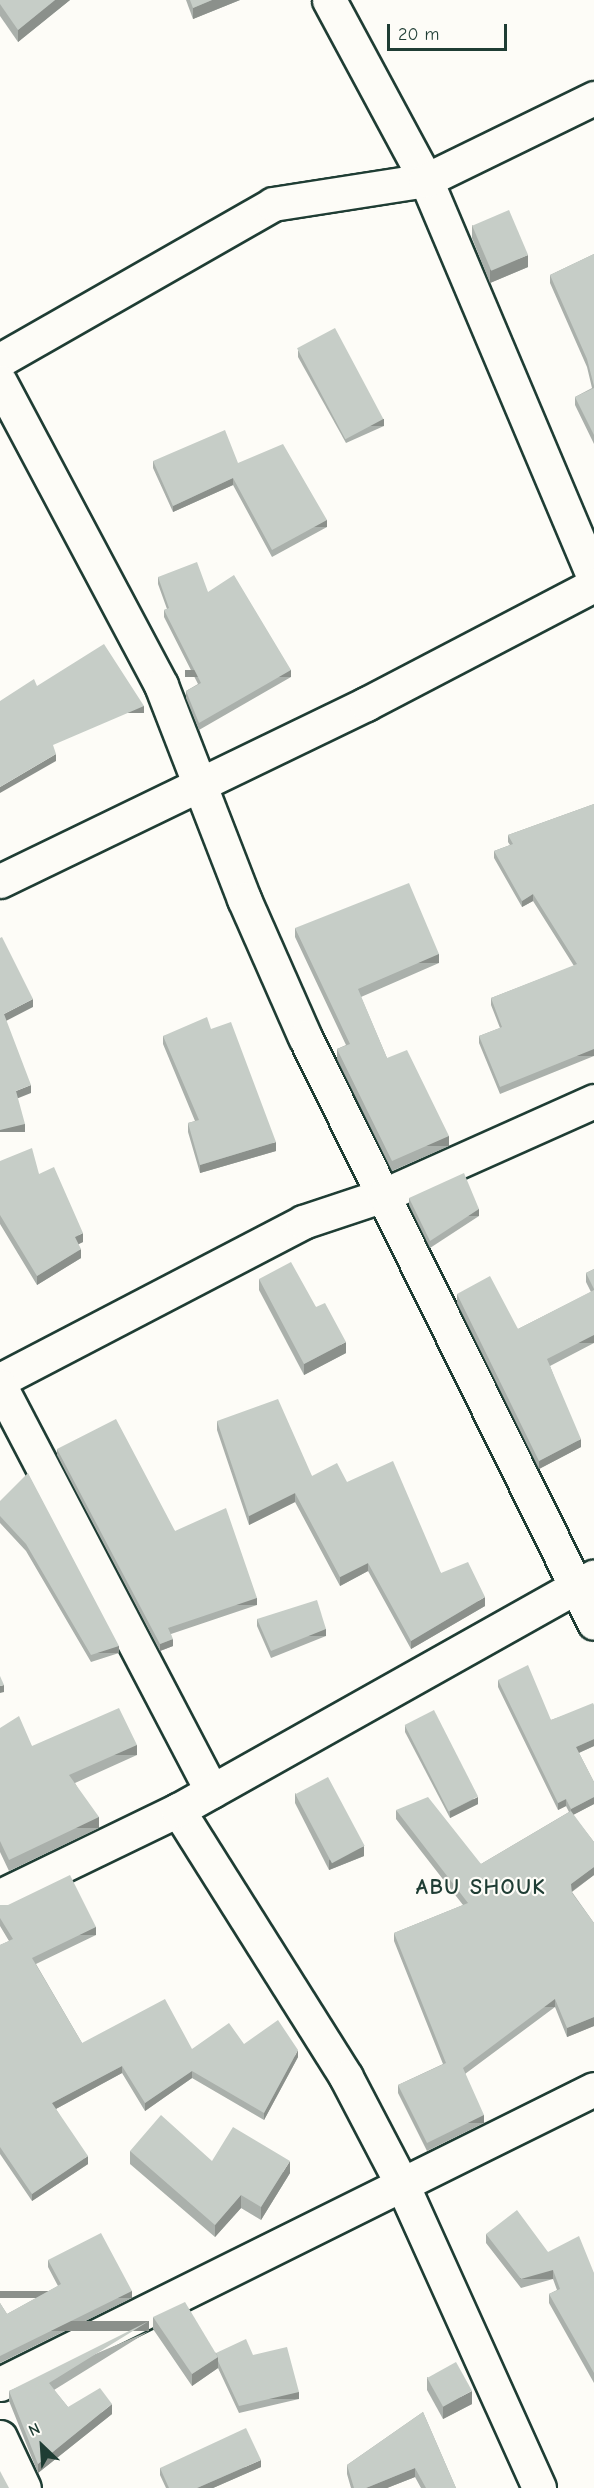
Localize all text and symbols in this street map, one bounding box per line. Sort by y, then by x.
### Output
scale bar [390,12,510,50]
text: 20 m [398,24,439,45]
district label: ABU SHOUK [416,1875,546,1901]
north arrow [12,2416,72,2476]
text: N [26,2419,43,2440]

